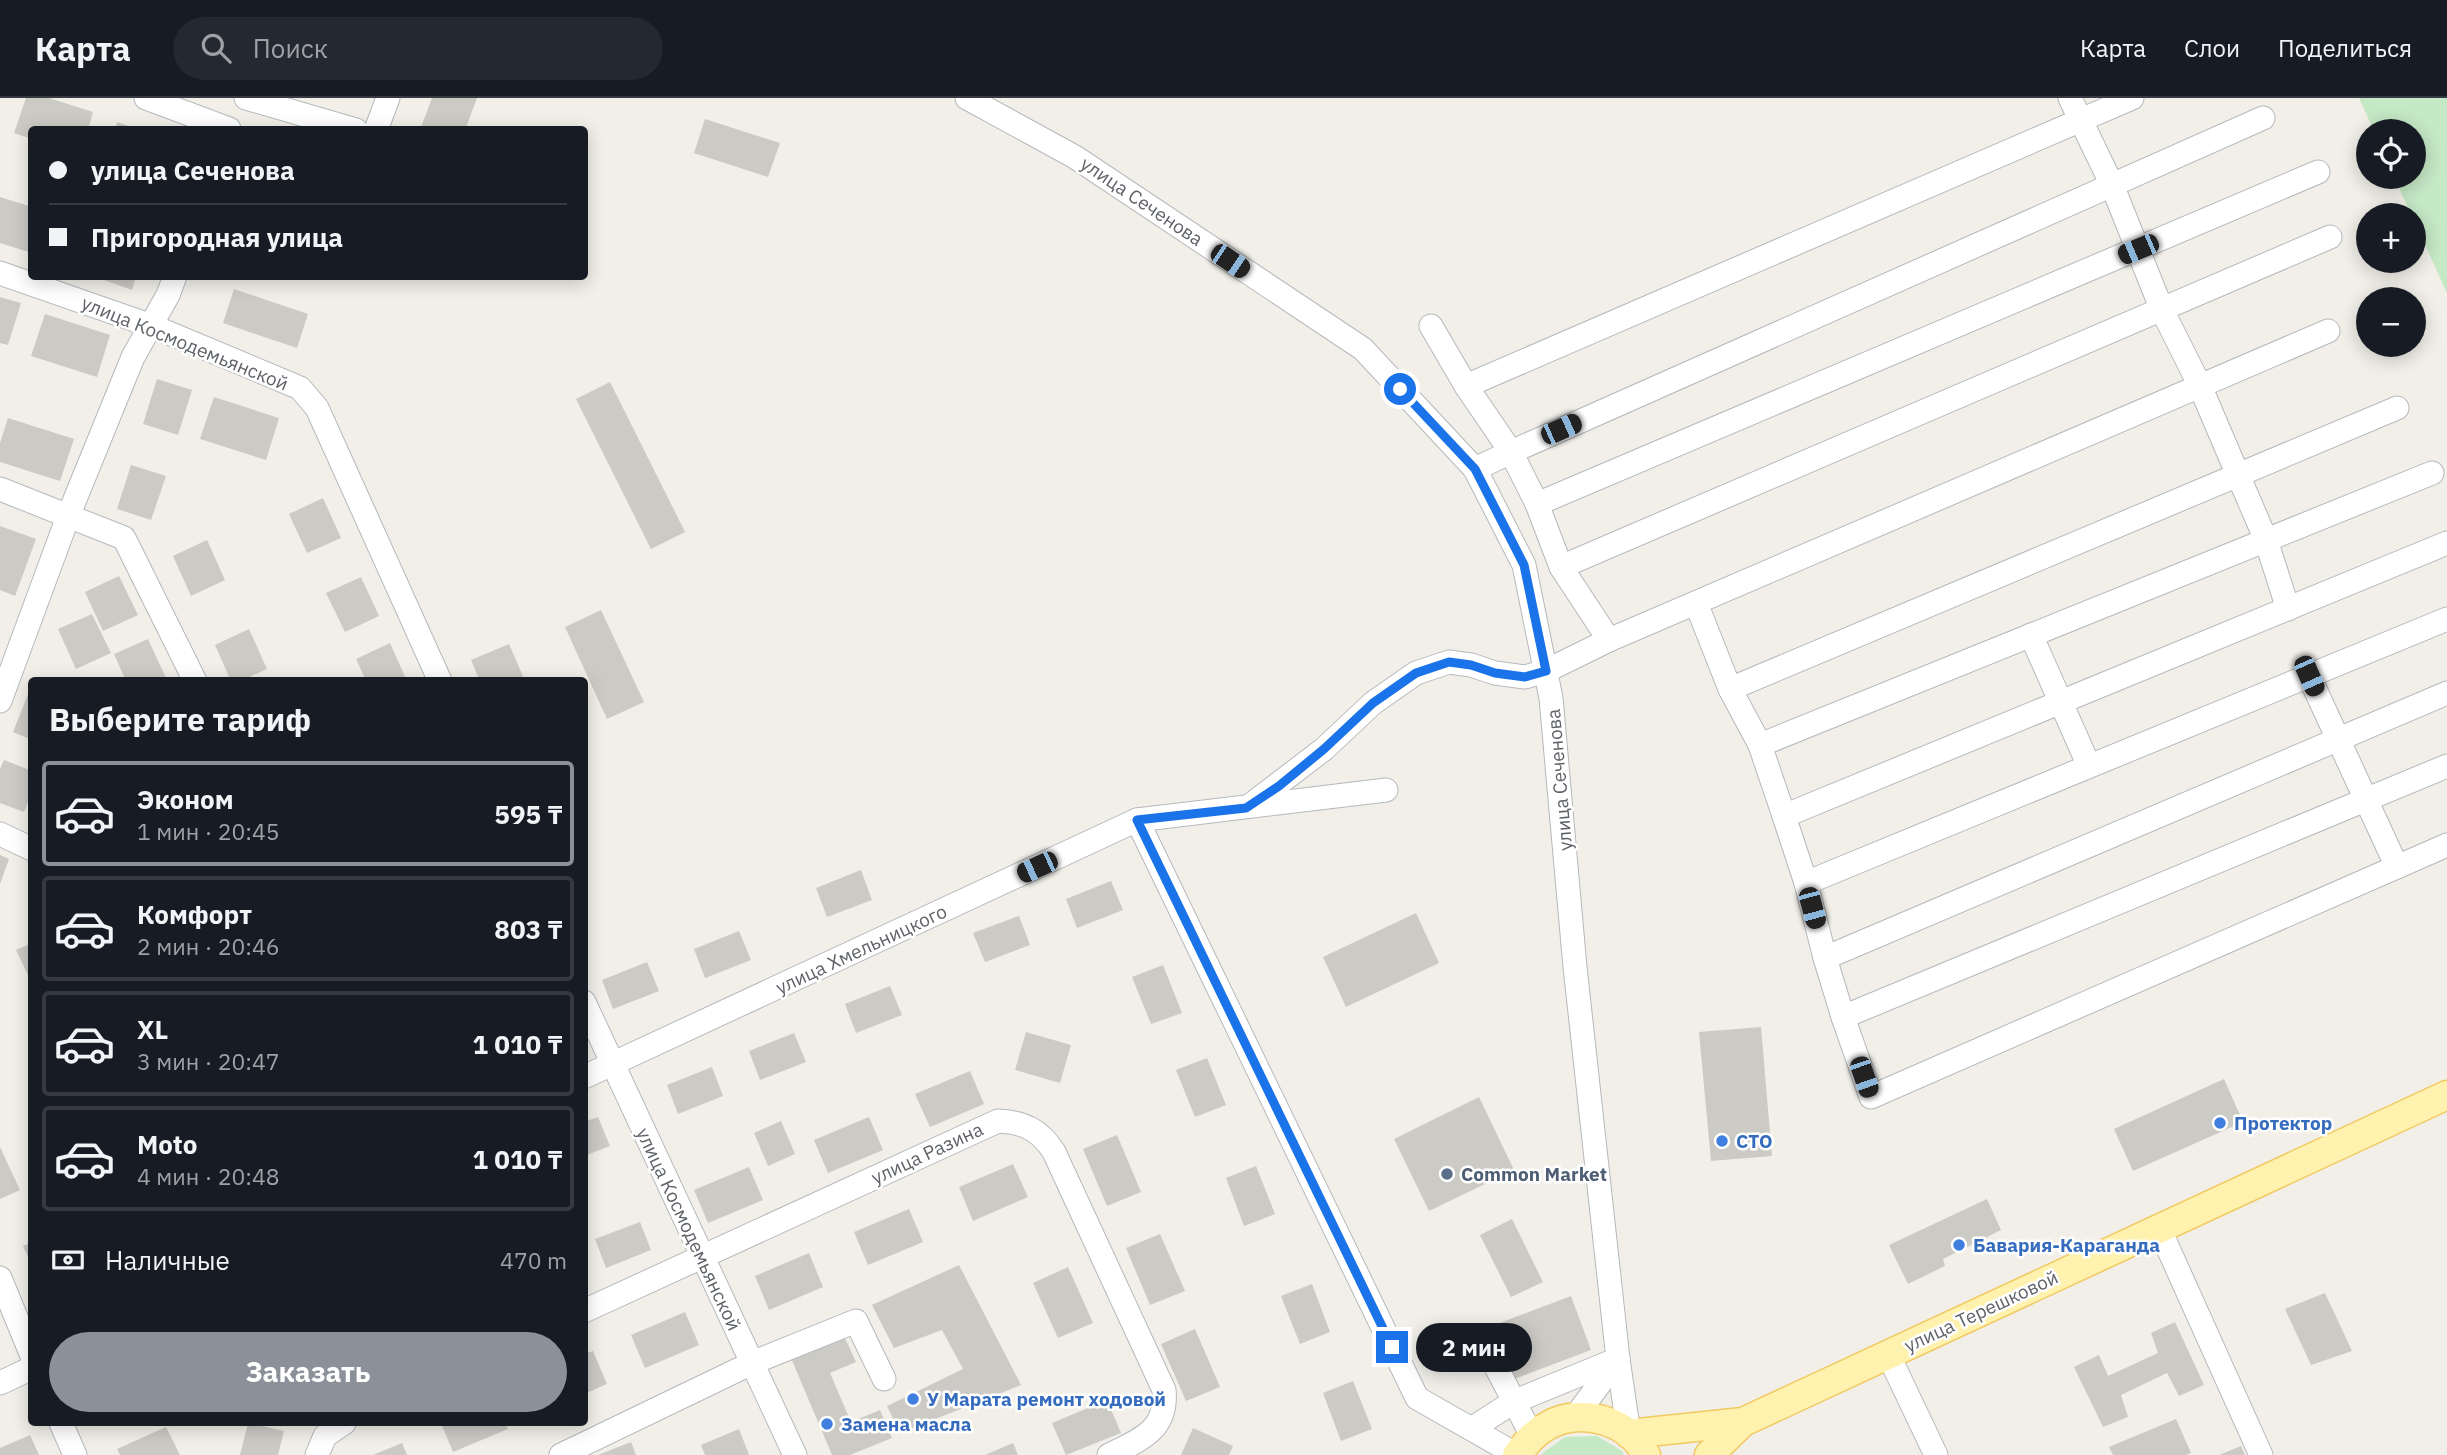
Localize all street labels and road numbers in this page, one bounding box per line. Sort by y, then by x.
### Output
street label: улица Сеченова [1076,151,1208,251]
street label: улица Космодемьянской [78,290,292,396]
street label: улица Сеченова [1541,708,1577,852]
street label: улица Хмельницкого [772,899,950,999]
street label: улица Разина [867,1117,987,1189]
street label: улица Космодемьянской [631,1124,747,1334]
street label: улица Терешковой [1900,1265,2062,1357]

